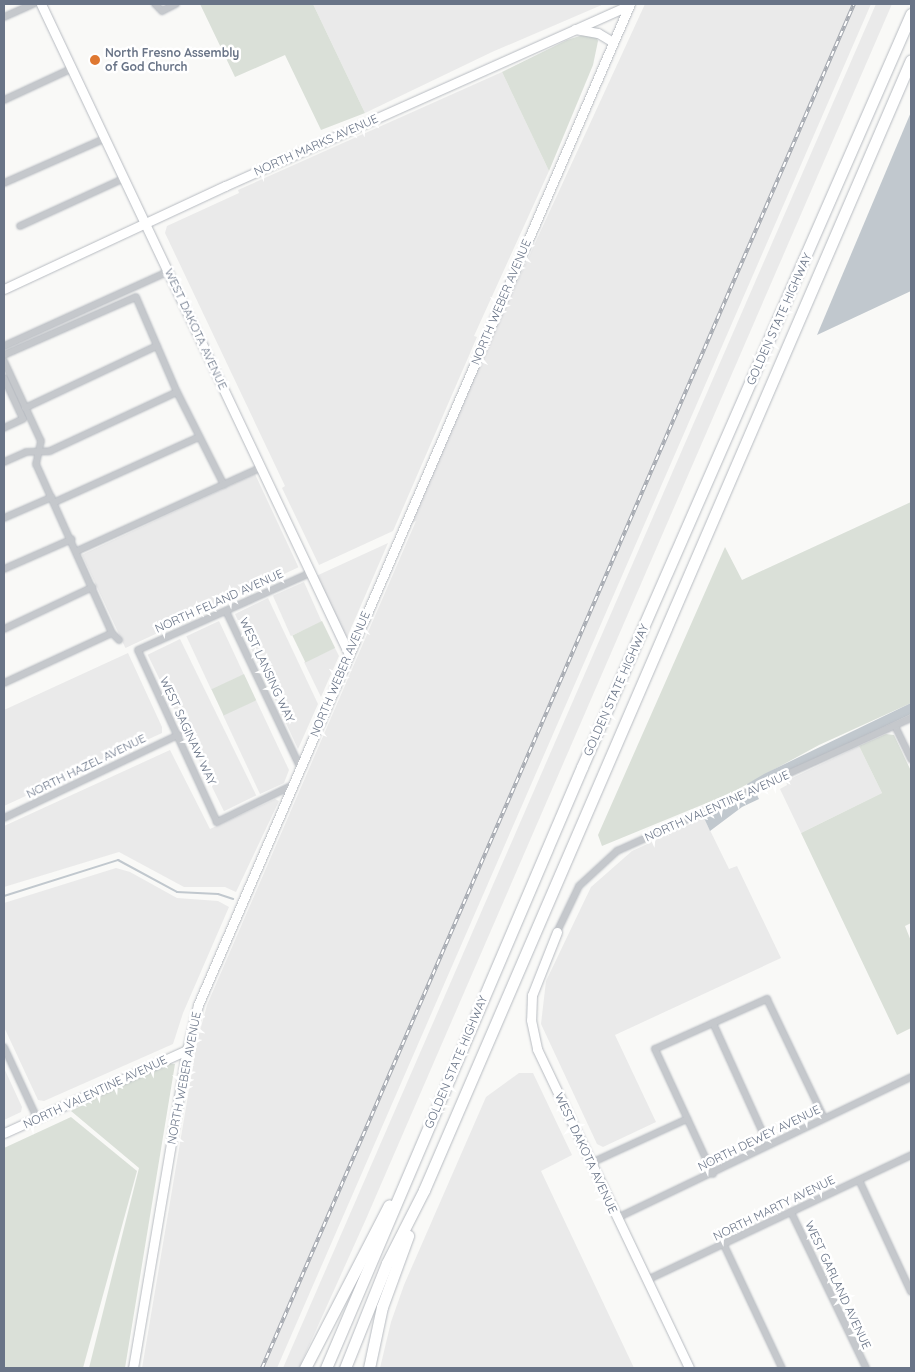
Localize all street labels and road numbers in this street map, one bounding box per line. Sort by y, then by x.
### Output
street label: NORTH MARKS AVENUE [252,111,380,179]
street label: NORTH WEBER AVENUE [468,237,534,367]
street label: GOLDEN STATE HIGHWAY [743,251,815,387]
street label: WEST DAKOTA AVENUE [162,266,230,392]
street label: NORTH FELAND AVENUE [153,566,285,636]
street label: NORTH WEBER AVENUE [307,609,373,739]
street label: WEST LANSING WAY [236,615,298,725]
street label: GOLDEN STATE HIGHWAY [580,622,652,758]
street label: WEST SAGINAW WAY [157,675,219,787]
street label: NORTH HAZEL AVENUE [24,731,148,801]
street label: NORTH VALENTINE AVENUE [642,768,792,844]
street label: GOLDEN STATE HIGHWAY [421,993,491,1131]
street label: NORTH WEBER AVENUE [164,1010,204,1146]
street label: NORTH VALENTINE AVENUE [21,1052,169,1132]
street label: WEST DAKOTA AVENUE [552,1090,620,1216]
street label: NORTH DEWEY AVENUE [695,1102,823,1174]
street label: NORTH MARTY AVENUE [711,1172,837,1244]
street label: WEST GARLAND AVENUE [802,1218,874,1352]

